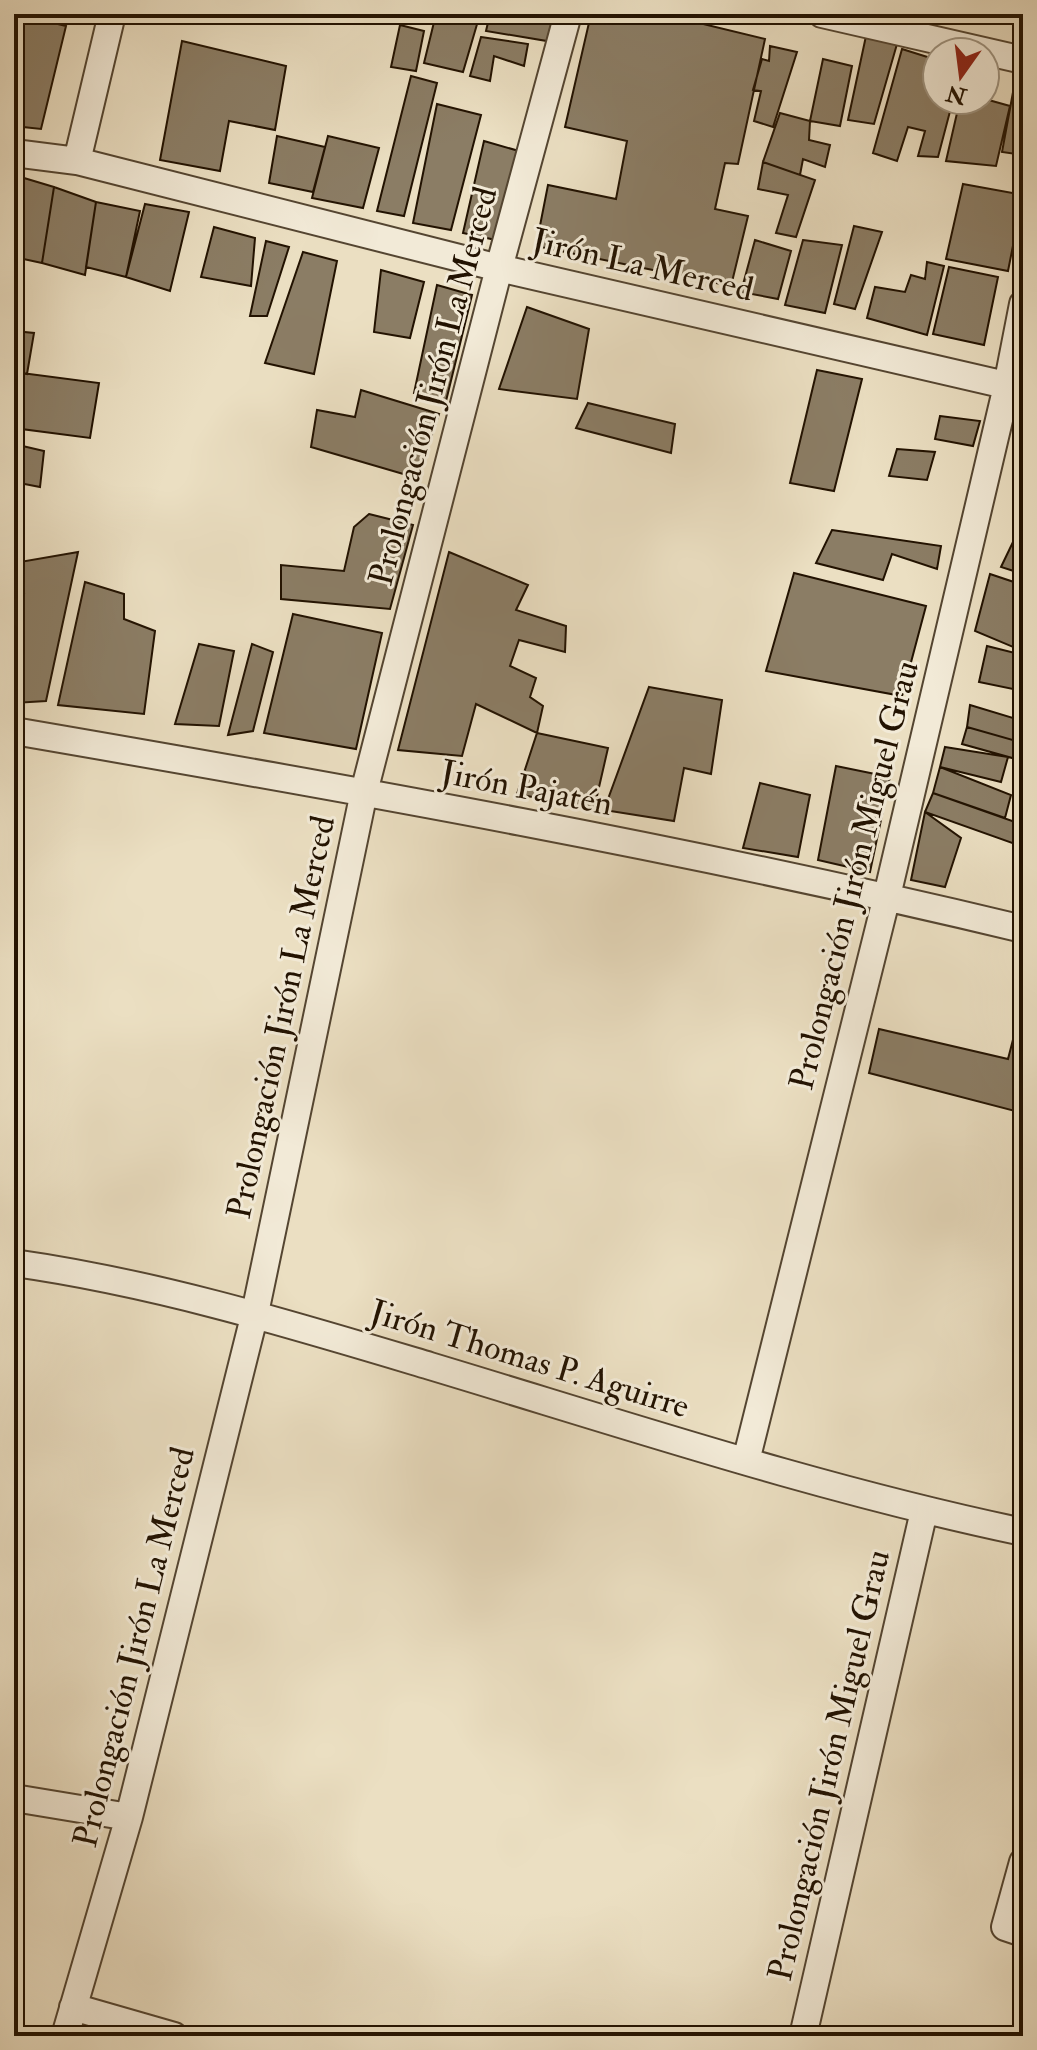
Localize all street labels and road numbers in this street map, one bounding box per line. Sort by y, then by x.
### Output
street label: Prolongación Jirón La Merced [360,182,507,590]
street label: Jirón La Merced [527,219,758,312]
street label: Prolongación Jirón Miguel Grau [780,656,929,1094]
street label: Jirón Pajatén [436,751,616,826]
street label: Prolongación Jirón La Merced [218,812,345,1223]
street label: Jirón Thomas P. Aguirre [364,1290,694,1428]
street label: Prolongación Jirón La Merced [64,1443,205,1852]
street label: Prolongación Jirón Miguel Grau [759,1546,900,1985]

